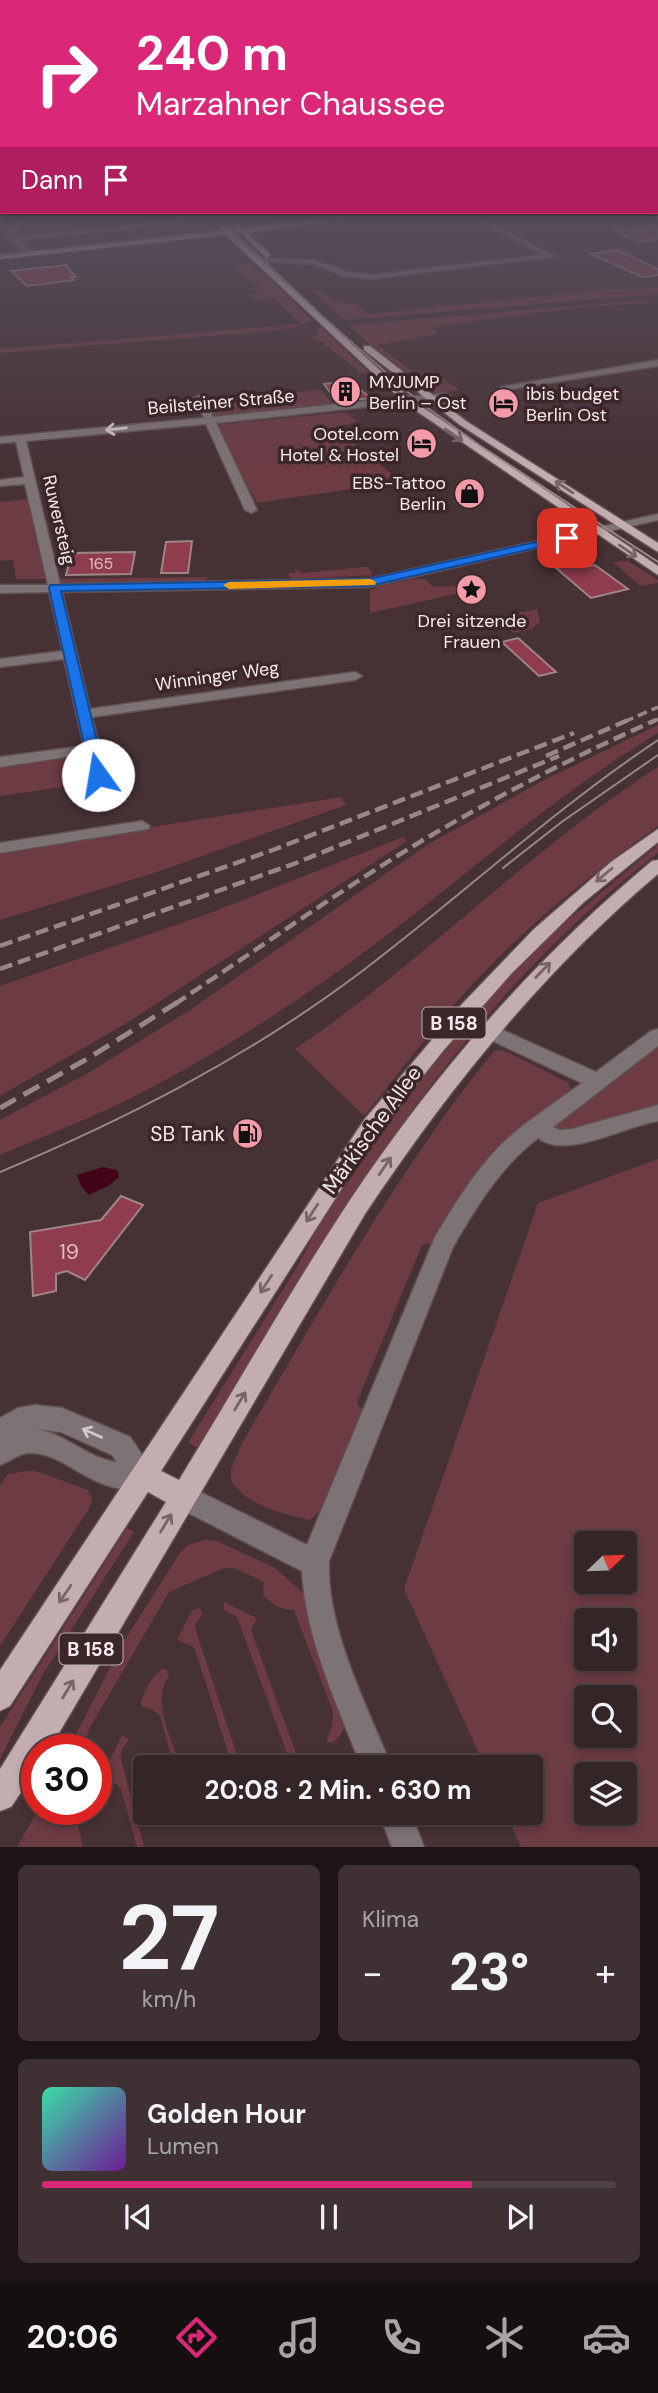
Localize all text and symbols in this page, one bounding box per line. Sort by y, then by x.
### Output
text: 240 m [136,21,288,85]
icon: right [21,28,112,119]
text: Marzahner Chaussee [136,83,445,125]
icon: arrive [97,161,135,199]
text: Dann [21,163,83,197]
place label: MYJUMP Berlin – Ost [369,370,467,415]
building icon: MYJUMP Berlin – Ost [329,375,363,409]
place label: ibis budget Berlin Ost [526,382,619,427]
street label: Beilsteiner Straße [147,384,295,420]
hotel icon: ibis budget Berlin Ost [486,387,520,421]
place label: Ootel.com Hotel & Hostel [280,422,399,467]
one-way arrow [105,423,127,436]
hotel icon: Ootel.com Hotel & Hostel [405,427,439,461]
one-way arrow [444,428,463,442]
place label: EBS-Tattoo Berlin [352,471,446,516]
street label: Ruwersteig [37,473,81,567]
shop icon: EBS-Tattoo Berlin [452,476,486,510]
one-way arrow [554,480,574,494]
pin [537,508,597,568]
icon: arrive [548,519,586,557]
one-way arrow [617,544,637,558]
house number: 165 [89,553,113,574]
place icon: Drei sitzende Frauen [455,573,489,607]
place label: Drei sitzende Frauen [418,609,526,654]
street label: Winninger Weg [153,655,281,697]
position arrow [61,738,135,812]
one-way arrow [595,867,613,883]
one-way arrow [534,961,551,978]
road number: B 158 [422,1007,486,1038]
street label: Märkische Allee [316,1060,428,1200]
fuel station icon: SB Tank [231,1117,265,1151]
place label: SB Tank [150,1120,225,1148]
one-way arrow [378,1157,392,1176]
one-way arrow [305,1203,319,1222]
house number: 19 [59,1238,79,1266]
one-way arrow [258,1274,272,1294]
one-way arrow [233,1392,247,1412]
one-way arrow [82,1426,103,1439]
one-way arrow [159,1513,173,1533]
north arrow [574,1531,637,1594]
map controls [574,1531,637,1825]
one-way arrow [57,1584,72,1603]
button: sound [574,1608,637,1671]
road number: B 158 [60,1634,122,1665]
one-way arrow [61,1679,75,1699]
button: search [574,1685,637,1748]
speed limit sign: 30 [21,1734,112,1825]
button: layers [574,1762,637,1825]
text: 20:08 · 2 Min. · 630 m [204,1773,472,1807]
text: 27 [119,1879,219,1997]
text: Klima [362,1904,419,1934]
text: 23° [449,1938,529,2006]
text: − [362,1948,383,1998]
text: + [595,1948,616,1998]
text: km/h [142,1984,196,2014]
text: Golden Hour [147,2097,306,2131]
text: Lumen [147,2131,219,2161]
icon: previous [119,2198,157,2236]
icon: pause [310,2198,348,2236]
icon: next [501,2198,539,2236]
icon: directions [172,2313,221,2362]
icon: music [275,2313,324,2362]
icon: phone [377,2313,426,2362]
icon: climate [480,2313,529,2362]
icon: car [582,2313,631,2362]
text: 20:06 [27,2316,119,2358]

